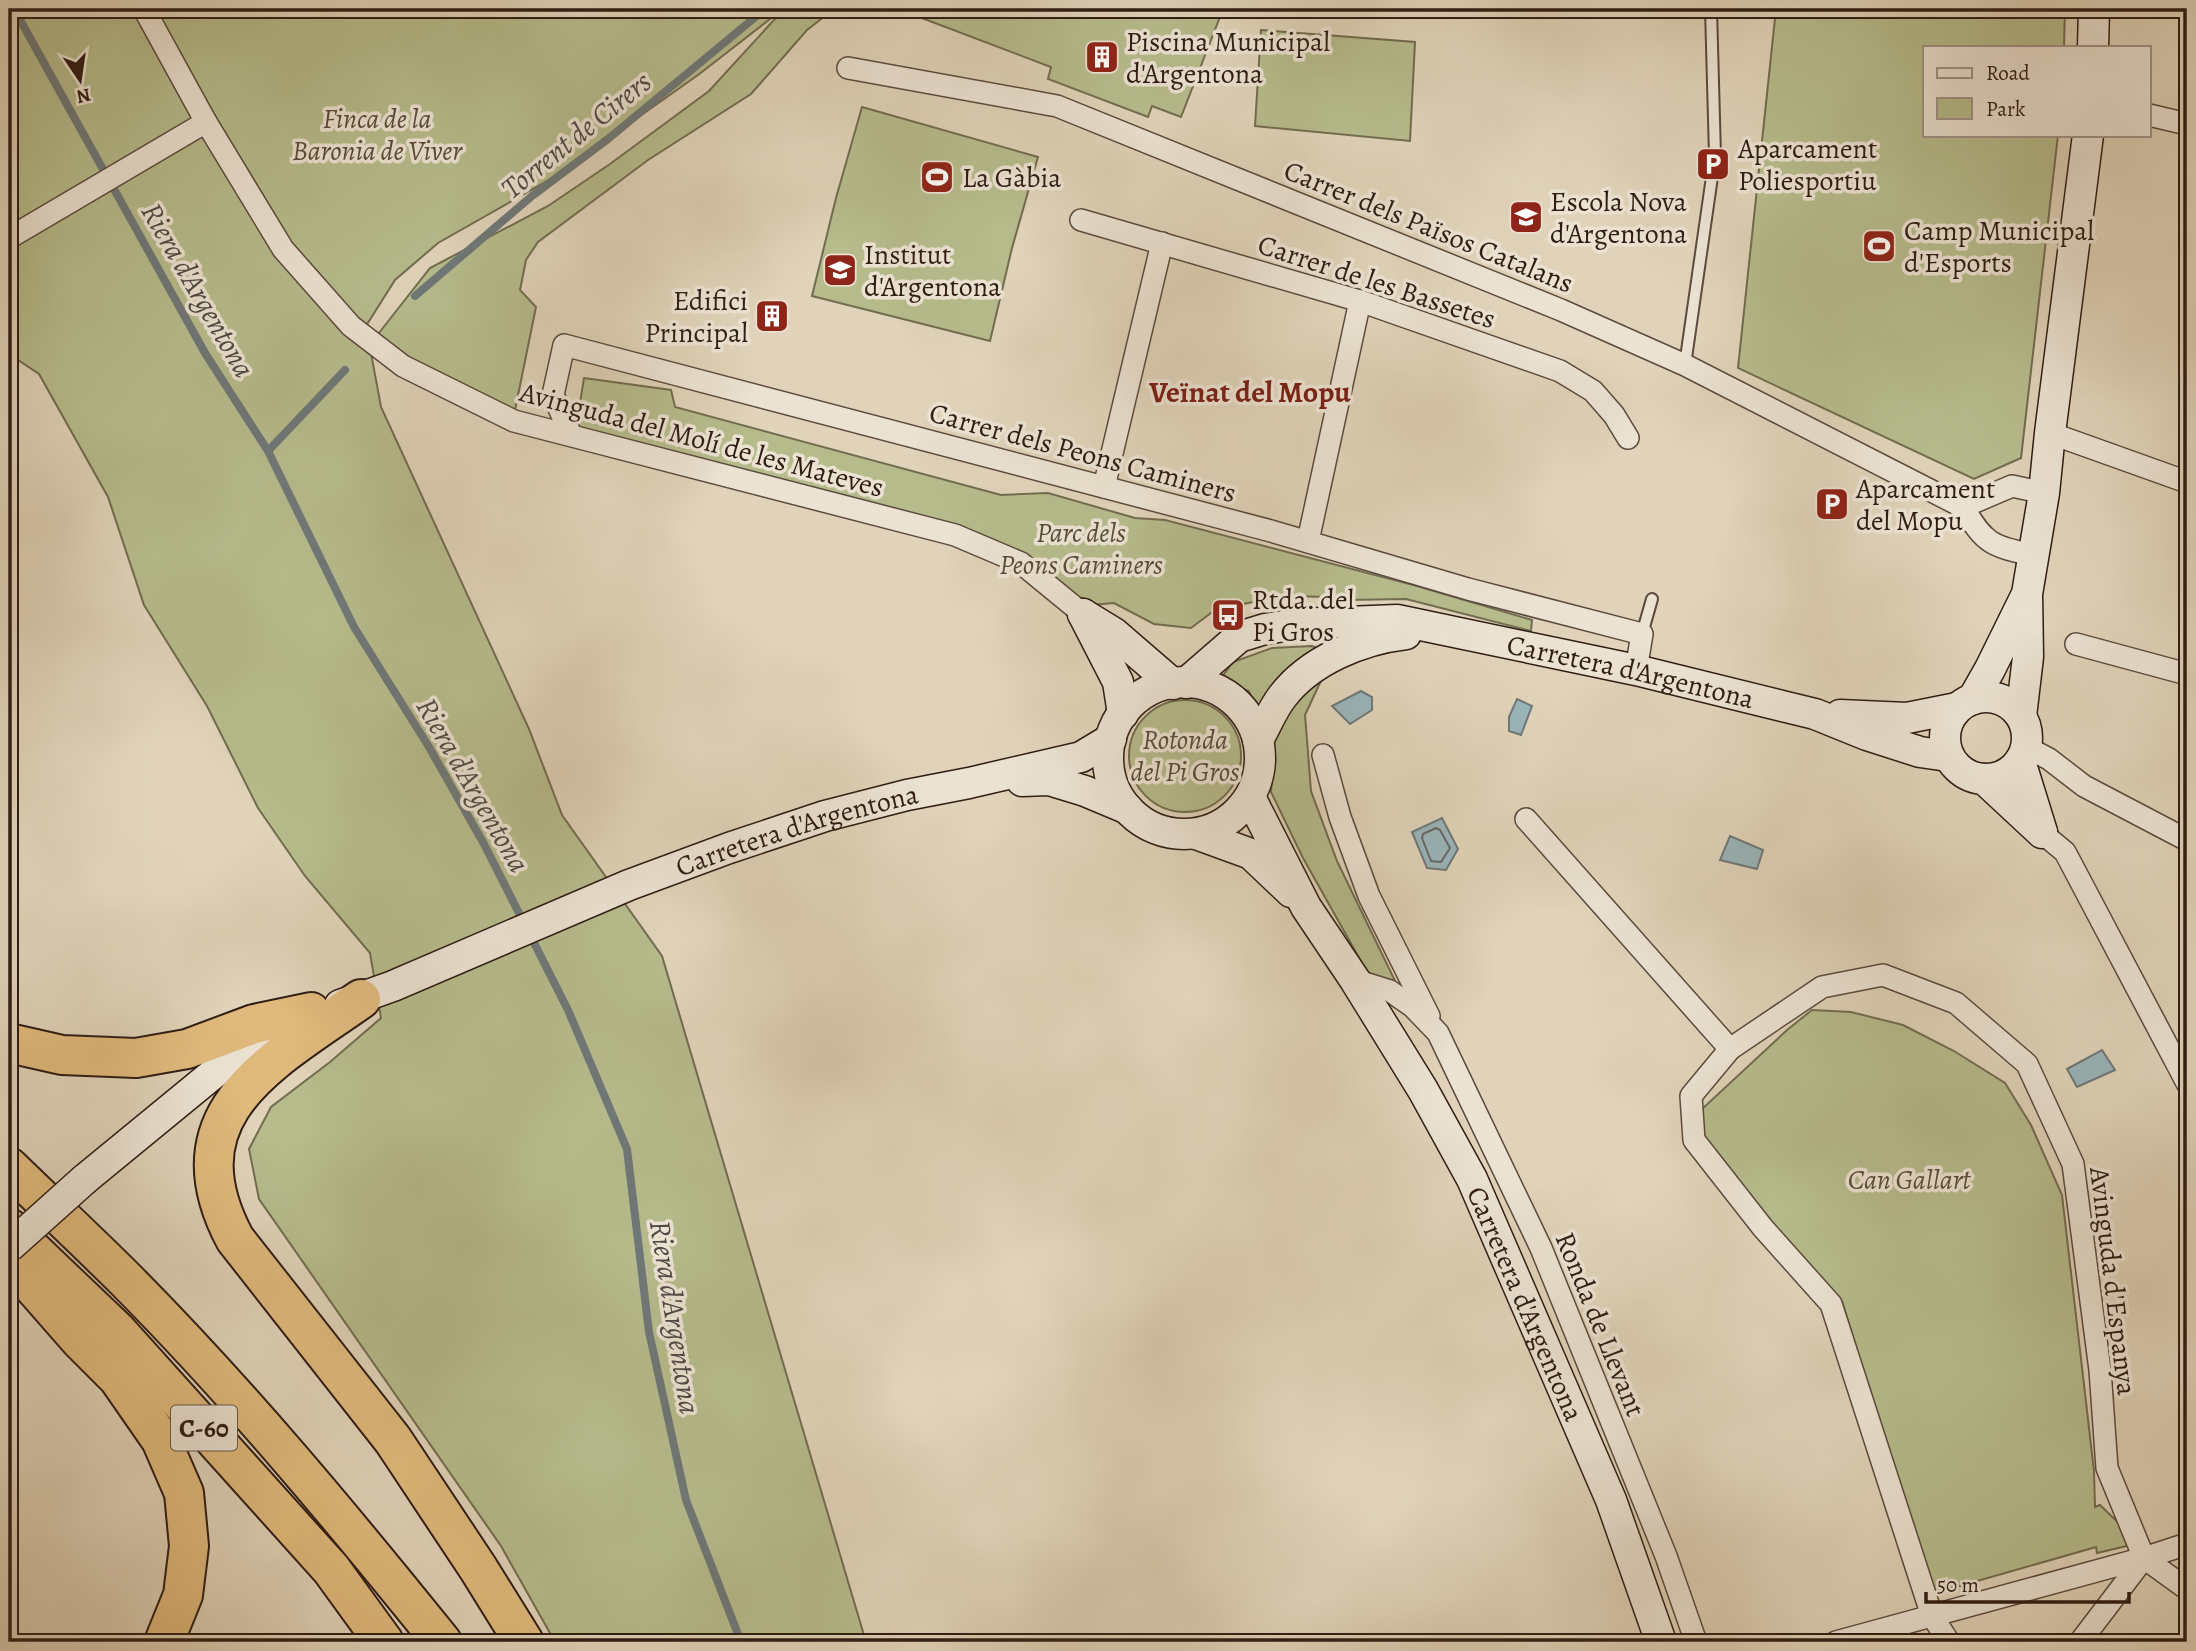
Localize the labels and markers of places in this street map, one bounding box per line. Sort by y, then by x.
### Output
place label: Piscina Municipal d'Argentona [1126,23,1330,93]
building icon: Piscina Municipal d'Argentona [1083,38,1121,76]
place label: Aparcament Poliesportiu [1737,130,1877,200]
parking icon: Aparcament Poliesportiu [1694,145,1732,183]
sports icon: La Gàbia [918,158,956,196]
place label: La Gàbia [962,159,1061,197]
place label: Escola Nova d'Argentona [1550,183,1687,253]
school or university icon: Escola Nova d'Argentona [1507,198,1545,236]
place label: Camp Municipal d'Esports [1904,212,2094,282]
sports icon: Camp Municipal d'Esports [1860,227,1898,265]
place label: Institut d'Argentona [864,236,1001,306]
school or university icon: Institut d'Argentona [821,251,859,289]
place label: Edifici Principal [644,282,748,352]
building icon: Edifici Principal [753,297,791,335]
place label: Aparcament del Mopu [1855,470,1995,540]
parking icon: Aparcament del Mopu [1813,485,1851,523]
place label: Rtda. del Pi Gros [1252,581,1355,651]
bus stop icon: Rtda. del Pi Gros [1209,596,1247,634]

